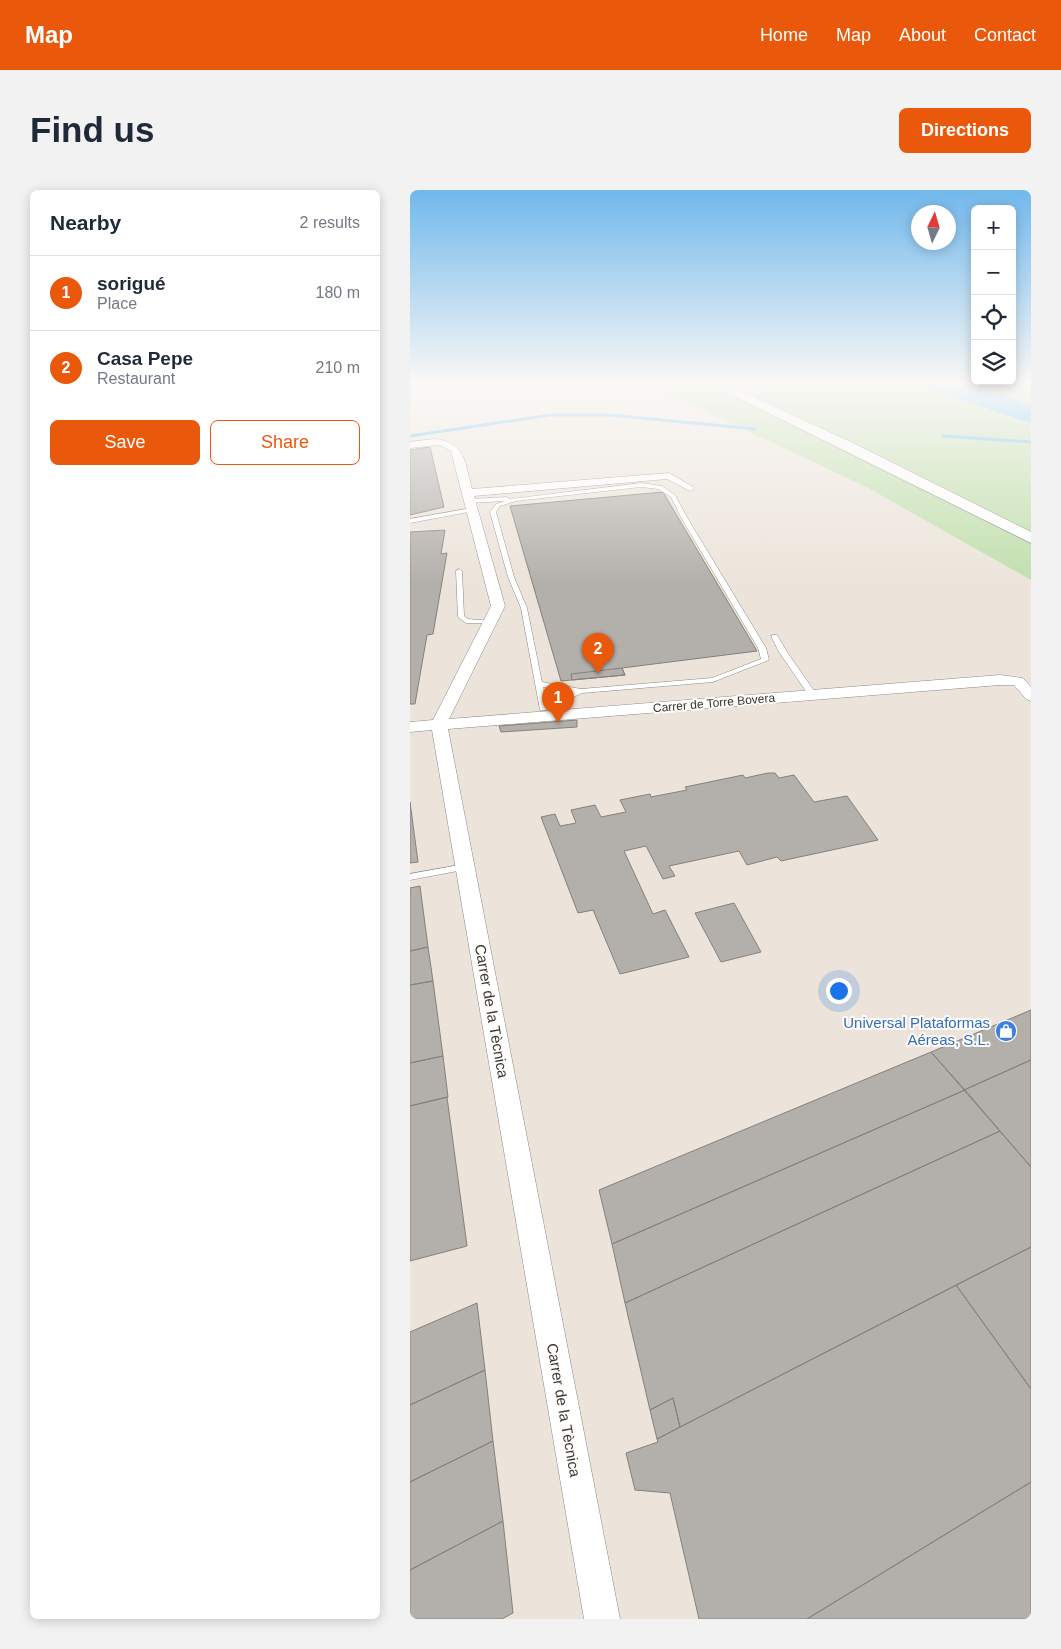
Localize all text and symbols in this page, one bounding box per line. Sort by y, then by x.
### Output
text: Map [25,21,73,48]
text: Home [760,25,808,45]
text: Map [836,25,871,45]
text: About [899,25,946,45]
text: Contact [974,25,1036,45]
button: Directions [899,108,1031,153]
text: Find us [30,110,154,149]
north arrow [911,205,956,250]
map controls [971,205,1016,385]
button: + [971,205,1016,250]
text: Nearby [50,211,121,234]
text: 2 results [300,214,360,231]
button: − [971,250,1016,295]
text: sorigué [97,273,166,294]
text: 1 [62,284,70,301]
text: 180 m [316,284,360,301]
text: Place [97,295,137,312]
button: locate [971,295,1016,340]
button: layers [971,340,1016,385]
text: Casa Pepe [97,348,193,369]
text: 2 [62,359,70,376]
text: 210 m [316,359,360,376]
text: Restaurant [97,370,175,387]
button: Save [50,420,200,465]
button: Share [210,420,360,465]
pin: 2 [582,633,614,674]
pin: 1 [542,682,574,723]
street label: Carrer de Torre Bovera [652,691,776,715]
street label: Carrer de la Tècnica [472,943,512,1080]
your location [826,978,852,1004]
place label: Universal Plataformas Aéreas, S.L. [843,1014,990,1048]
shop icon: Universal Plataformas Aéreas, S.L. [994,1019,1018,1043]
street label: Carrer de la Tècnica [544,1342,584,1479]

